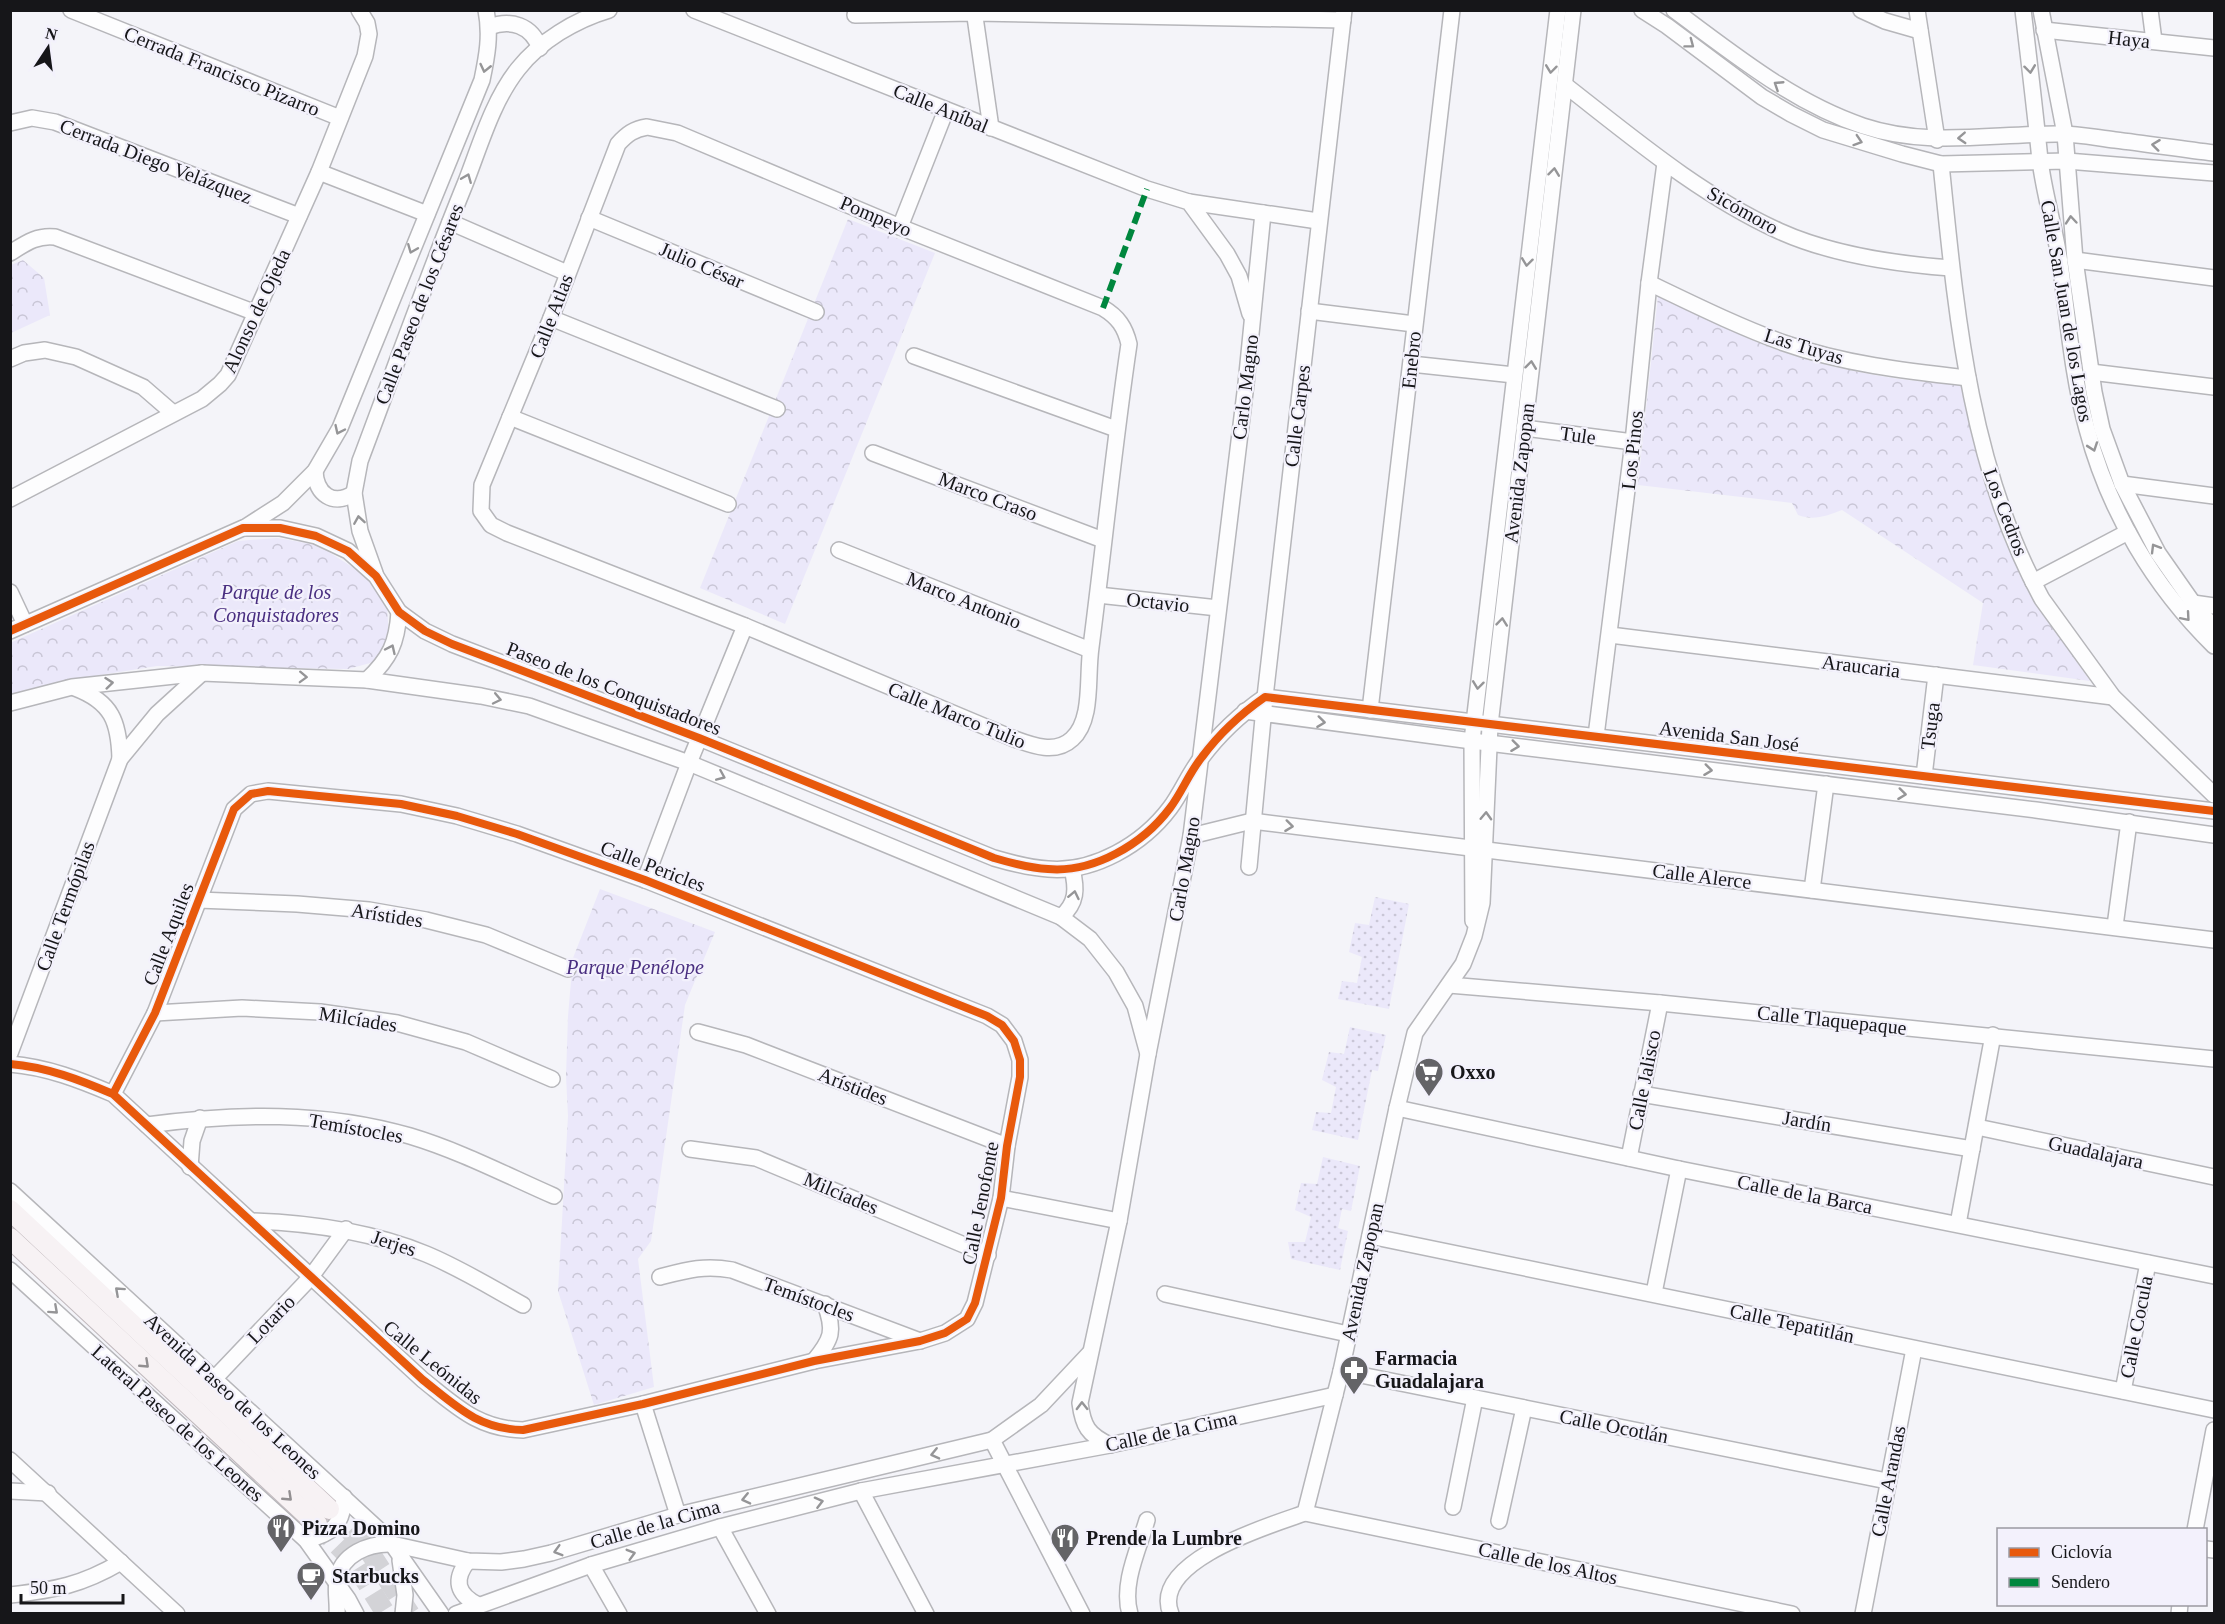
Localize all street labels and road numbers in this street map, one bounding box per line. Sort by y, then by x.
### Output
street label: Cerrada Francisco Pizarro [121,22,323,120]
street label: Haya [2107,26,2151,53]
street label: Calle Aníbal [890,79,992,137]
street label: Cerrada Diego Velázquez [56,114,255,209]
street label: Sicómoro [1704,182,1782,238]
street label: Pompeyo [837,191,915,242]
street label: Calle San Juan de los Lagos [2036,198,2097,424]
street label: Calle Paseo de los Césares [371,200,468,407]
street label: Julio César [657,237,748,293]
street label: Alonso de Ojeda [218,245,295,377]
street label: Calle Atlas [525,271,577,361]
street label: Las Tuyas [1761,324,1846,369]
street label: Enebro [1397,330,1425,390]
street label: Carlo Magno [1228,333,1263,441]
street label: Calle Carpes [1280,363,1315,468]
street label: Avenida Zapopan [1499,402,1540,545]
street label: Los Pinos [1617,409,1647,491]
street label: Tule [1559,422,1597,448]
street label: Los Cedros [1979,465,2033,559]
street label: Marco Craso [936,467,1040,525]
street label: Marco Antonio [903,567,1025,633]
street label: Octavio [1125,588,1191,616]
street label: Paseo de los Conquistadores [503,637,725,740]
street label: Araucaria [1821,650,1902,682]
street label: Calle Marco Tulio [885,677,1029,753]
street label: Tsuga [1916,701,1945,751]
street label: Avenida San José [1658,717,1800,756]
street label: Carlo Magno [1164,815,1205,923]
street label: Calle Pericles [597,836,709,896]
street label: Calle Termópilas [31,838,100,974]
street label: Calle Alerce [1651,859,1753,893]
street label: Calle Aquiles [138,879,199,989]
street label: Arístides [350,898,425,932]
street label: Calle Tlaquepaque [1756,1001,1908,1040]
street label: Milcíades [317,1002,399,1036]
street label: Calle Jalisco [1624,1028,1664,1132]
street label: Arístides [815,1063,891,1109]
street label: Jardín [1781,1106,1833,1136]
street label: Temístocles [307,1109,405,1147]
street label: Guadalajara [2046,1131,2146,1174]
street label: Calle Jenofonte [957,1139,1003,1266]
street label: Milcíades [800,1167,882,1219]
street label: Calle de la Barca [1736,1170,1875,1218]
street label: Avenida Zapopan [1337,1201,1388,1344]
street label: Jerjes [369,1226,419,1262]
street label: Temístocles [760,1272,858,1326]
street label: Calle Cocula [2115,1274,2157,1380]
street label: Lotario [243,1290,299,1348]
street label: Calle Tepatitlán [1728,1299,1856,1348]
street label: Avenida Paseo de los Leones [140,1309,326,1484]
street label: Calle Leónidas [379,1316,487,1409]
street label: Lateral Paseo de los Leones [88,1340,268,1506]
street label: Calle Ocotlán [1558,1405,1670,1447]
street label: Calle de la Cima [1103,1406,1239,1456]
street label: Calle Arandas [1866,1423,1910,1538]
street label: Calle de la Cima [588,1495,722,1553]
street label: Calle de los Altos [1476,1538,1620,1589]

